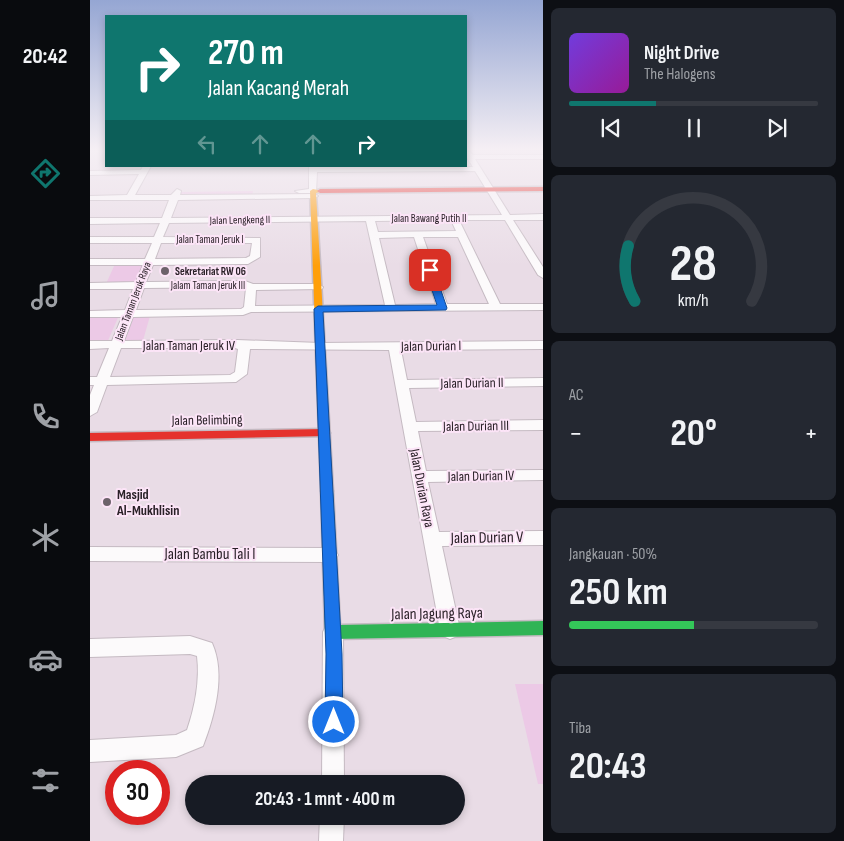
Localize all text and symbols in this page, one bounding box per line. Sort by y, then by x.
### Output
text: 270 m [208,32,284,75]
icon: right [125,35,190,100]
text: Night Drive [644,42,719,65]
text: 20:42 [23,43,67,70]
text: The Halogens [644,65,715,84]
text: Jalan Kacang Merah [208,75,349,102]
icon: previous [597,114,625,142]
icon: pause [680,114,708,142]
icon: next [763,114,791,142]
icon: left [193,130,221,158]
icon: ahead [246,130,274,158]
icon: ahead [299,130,327,158]
icon: right [352,130,380,158]
icon: directions [28,156,63,191]
street label: Jalan Bawang Putih II [391,212,467,225]
street label: Jalan Lengkeng II [209,213,270,227]
street label: Jalan Taman Jeruk I [175,233,244,246]
text: 28 [670,233,717,296]
pin [409,249,451,291]
icon: arrive [416,256,444,284]
street label: Jalan Taman Jeruk Raya [112,260,154,343]
marker: Sekretariat RW 06 [159,265,171,277]
place label: Sekretariat RW 06 [175,265,246,278]
icon: music [28,278,63,313]
street label: Jalam Taman Jeruk III [170,279,245,292]
text: km/h [678,290,709,311]
street label: Jalan Taman Jeruk IV [142,337,236,354]
street label: Jalan Durian I [400,337,461,355]
street label: Jalan Durian II [439,374,504,392]
text: AC [569,386,583,405]
icon: phone [28,399,63,434]
street label: Jalan Belimbing [170,411,243,429]
text: 20° [670,411,717,456]
street label: Jalan Durian III [442,417,509,435]
text: − [569,417,583,450]
text: + [804,417,818,450]
street label: Jalan Durian Raya [406,446,438,529]
street label: Jalan Durian IV [447,467,515,485]
place label: Masjid Al-Mukhlisin [116,486,179,519]
marker: Masjid Al-Mukhlisin [101,496,113,508]
icon: climate [28,520,63,555]
street label: Jalan Durian V [449,528,524,548]
street label: Jalan Bambu Tali I [163,545,256,564]
text: Jangkauan · 50% [569,545,657,564]
text: 250 km [569,570,668,615]
street label: Jalan Jagung Raya [390,604,483,624]
icon: car [28,642,63,677]
position arrow [307,695,359,747]
text: Tiba [569,719,591,738]
text: 20:43 [569,744,647,789]
speed limit sign: 30 [105,760,170,825]
icon: filters [28,763,63,798]
text: 20:43 · 1 mnt · 400 m [255,788,395,811]

